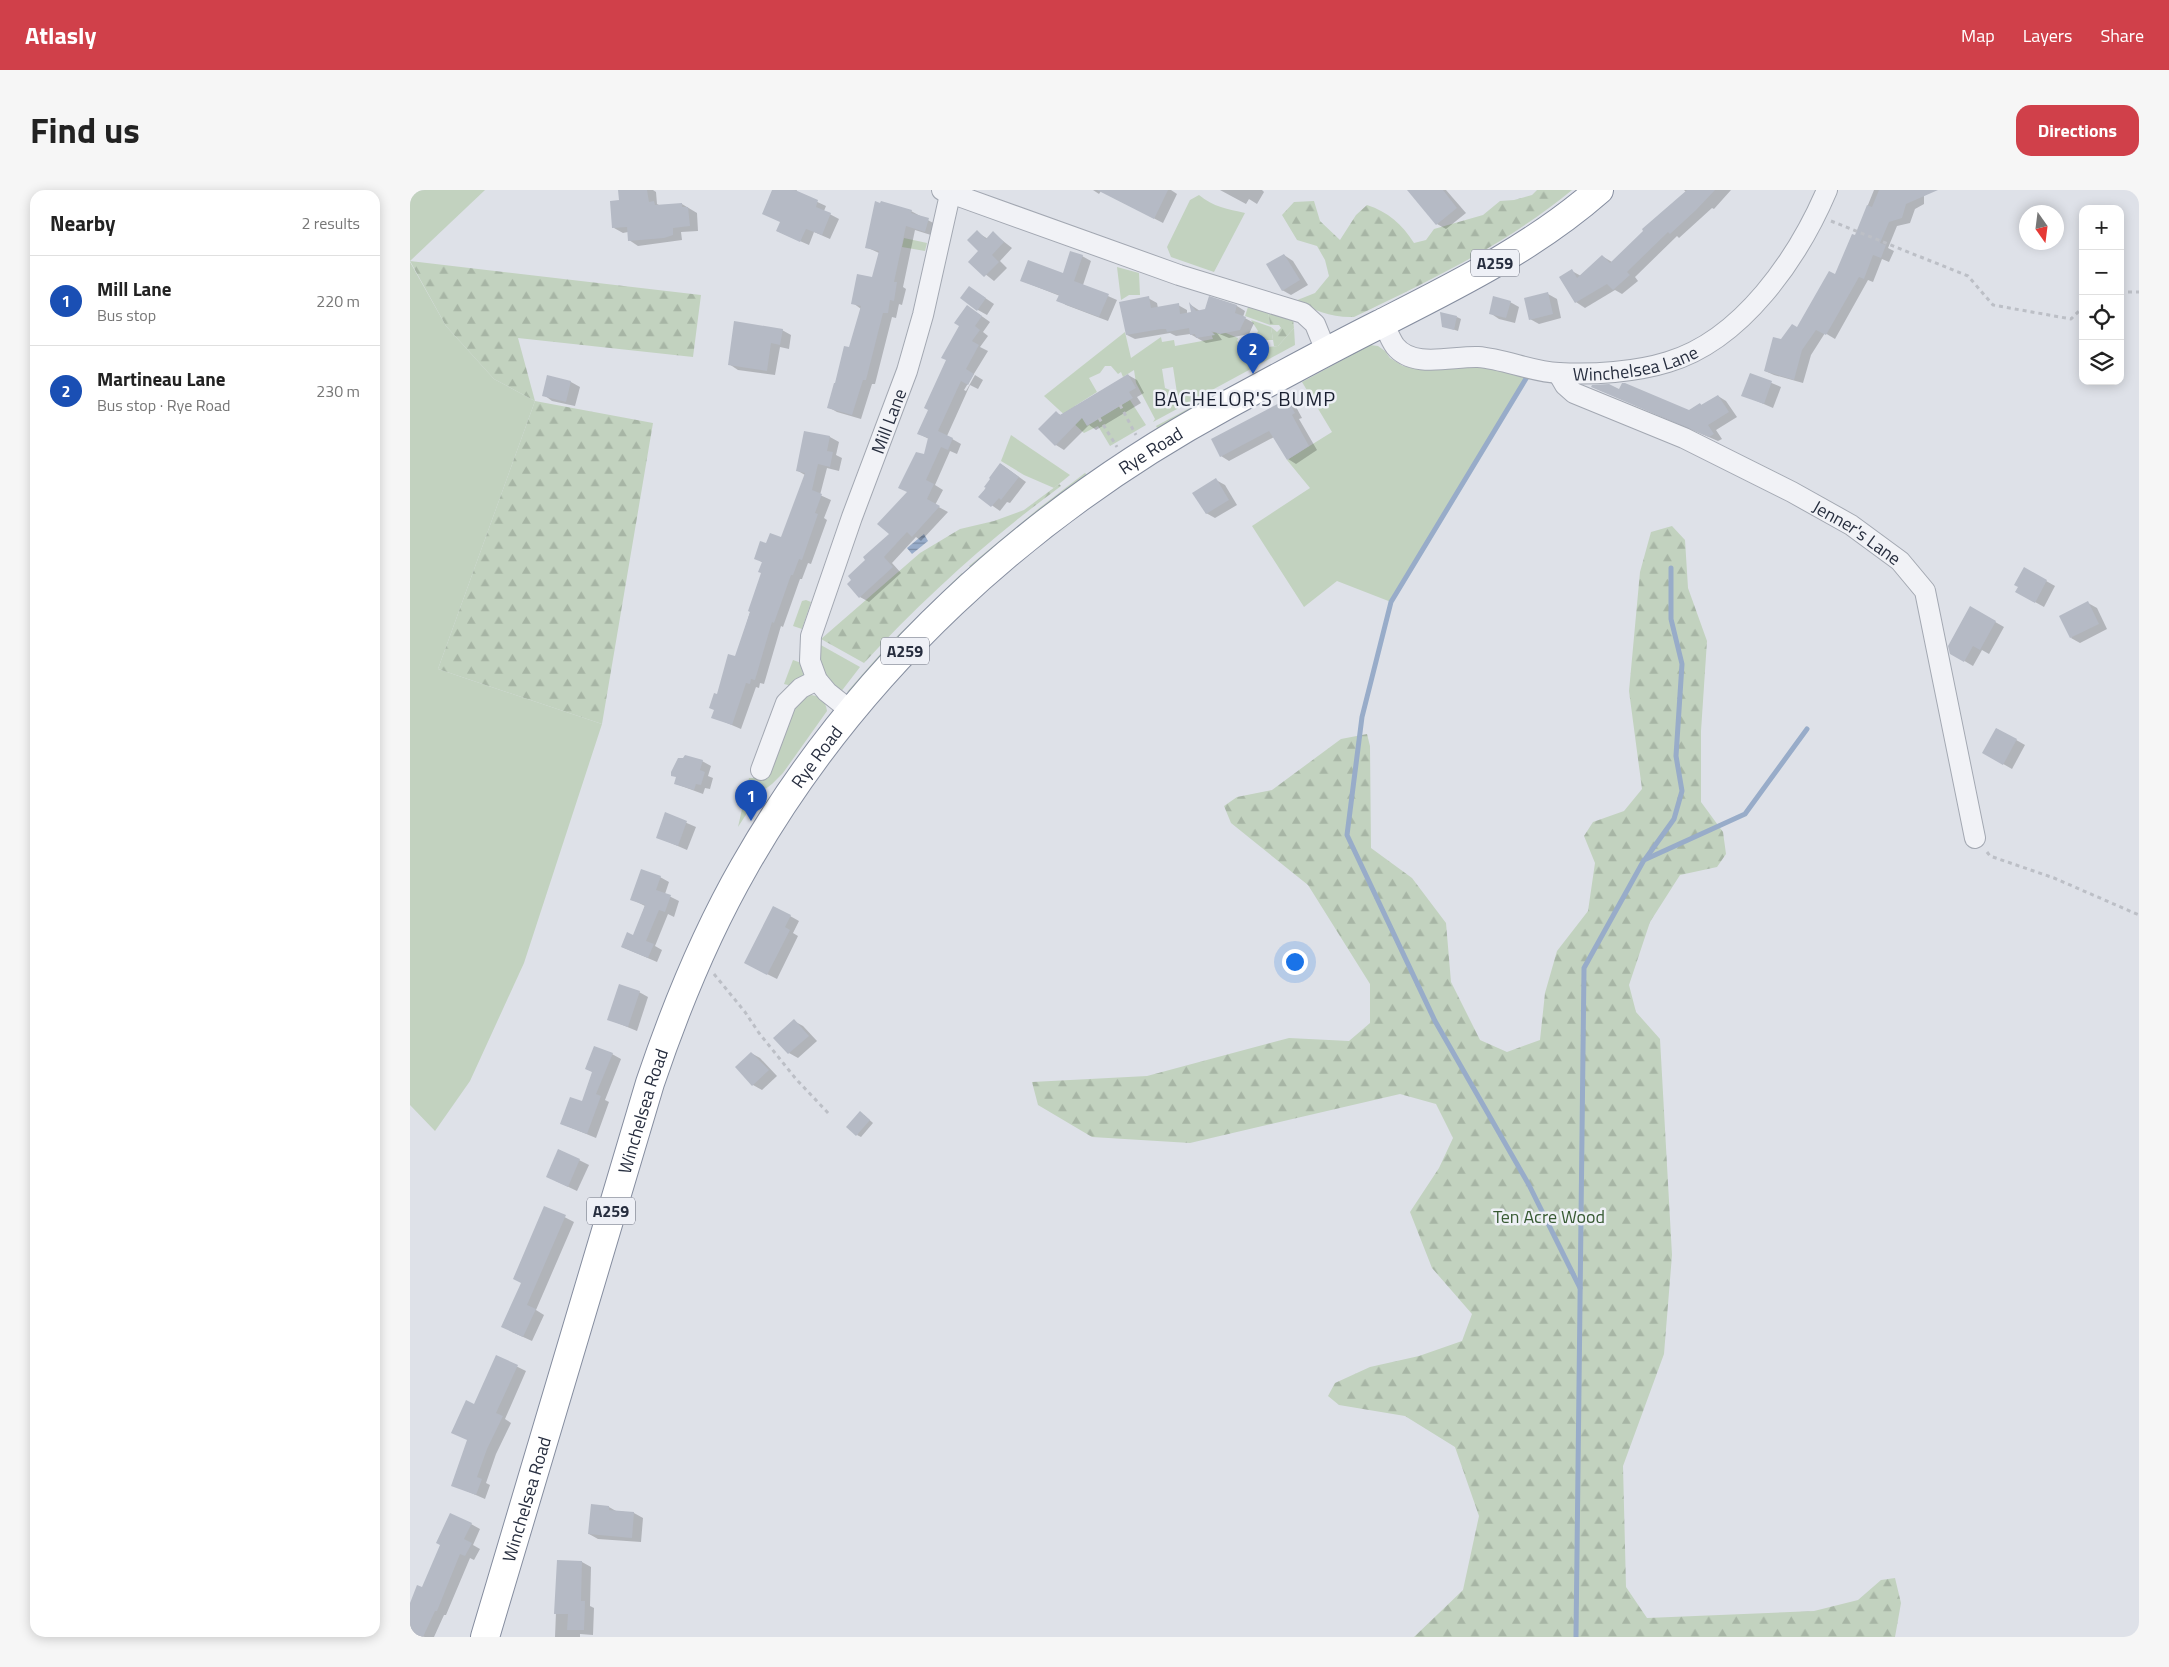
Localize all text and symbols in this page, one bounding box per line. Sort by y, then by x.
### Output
text: Atlasly [25,17,96,53]
text: Map [1961,22,1995,49]
text: Layers [2023,22,2072,49]
text: Share [2100,22,2144,49]
text: Find us [30,103,140,157]
button: Directions [2016,105,2139,156]
north arrow [2019,205,2064,250]
map controls [2079,205,2124,385]
button: + [2079,205,2124,250]
text: Nearby [50,207,115,239]
text: 2 results [301,211,360,235]
road number: A259 [1471,249,1519,276]
button: − [2079,250,2124,295]
text: Mill Lane [97,274,172,303]
text: 1 [62,289,70,313]
text: 220 m [316,289,360,313]
button: locate [2079,295,2124,340]
text: Bus stop [97,303,156,327]
pin: 2 [1237,333,1269,374]
street label: Winchelsea Lane [1573,338,1703,387]
button: layers [2079,340,2124,385]
text: Martineau Lane [97,364,225,393]
text: 2 [62,379,70,403]
text: 230 m [316,379,360,403]
district label: BACHELOR'S BUMP [1154,383,1336,414]
street label: Mill Lane [864,384,913,457]
text: Bus stop · Rye Road [97,393,230,417]
street label: Rye Road [1113,420,1188,481]
street label: Jenner's Lane [1808,493,1907,571]
road number: A259 [881,638,929,664]
street label: Rye Road [784,720,848,793]
pin: 1 [735,780,767,821]
your location [1282,949,1308,975]
street label: Winchelsea Road [610,1045,675,1177]
road number: A259 [587,1198,635,1224]
park label: Ten Acre Wood [1493,1203,1605,1230]
street label: Winchelsea Road [495,1433,558,1565]

